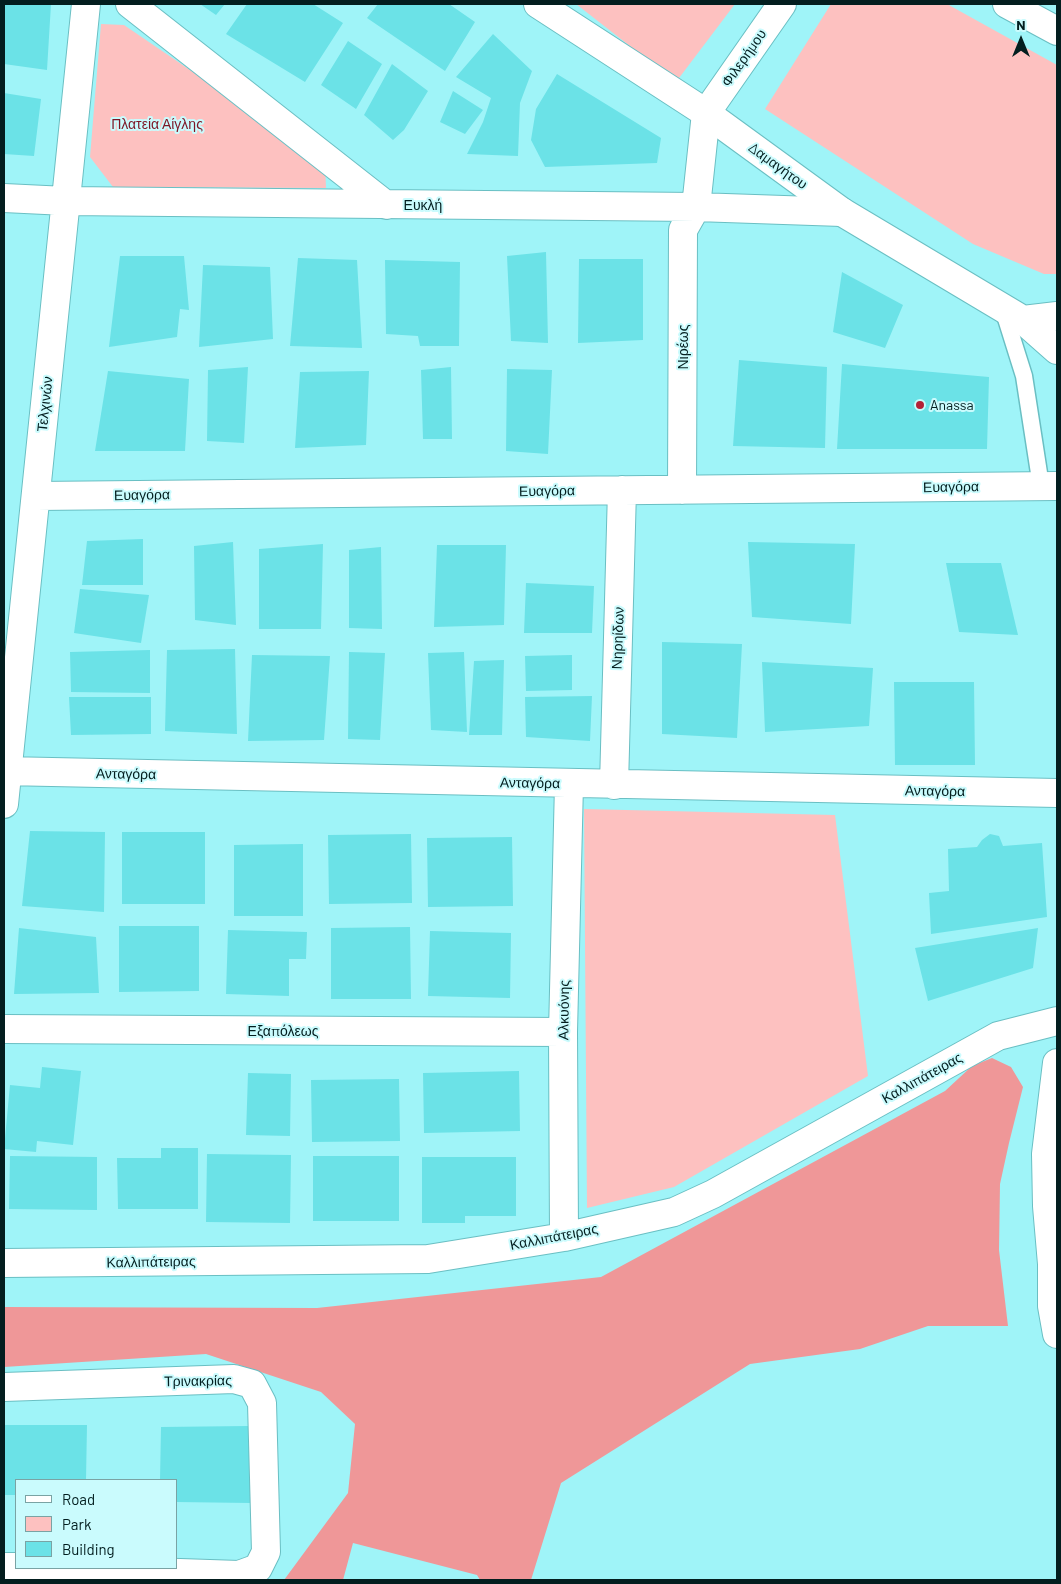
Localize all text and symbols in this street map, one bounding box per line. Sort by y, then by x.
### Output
north arrow [996,15,1046,65]
text: N [1016,16,1026,33]
street label: Φιλερήμου [718,26,770,90]
park label: Πλατεία Αίγλης [111,116,203,132]
street label: Δαμαγήτου [745,139,811,193]
street label: Ευκλή [404,197,442,213]
street label: Νιρέως [675,324,691,370]
street label: Τελχινών [34,375,56,433]
place label: Anassa [930,397,974,413]
marker: Anassa [914,399,926,411]
street label: Ευαγόρα [923,478,979,496]
street label: Ευαγόρα [519,482,575,500]
street label: Ευαγόρα [114,486,170,504]
street label: Νηρηίδων [609,606,627,670]
street label: Ανταγόρα [96,765,156,783]
street label: Ανταγόρα [500,774,560,792]
street label: Ανταγόρα [905,782,965,800]
street label: Αλκυόνης [555,980,573,1040]
street label: Εξαπόλεως [248,1023,318,1039]
street label: Καλλιπάτειρας [879,1049,965,1107]
street label: Καλλιπάτειρας [509,1220,599,1254]
street label: Καλλιπάτειρας [106,1253,196,1271]
street label: Τρινακρίας [164,1372,232,1390]
legend [15,1479,178,1569]
text: Road [62,1490,95,1508]
text: Park [62,1515,91,1533]
text: Building [62,1540,115,1558]

